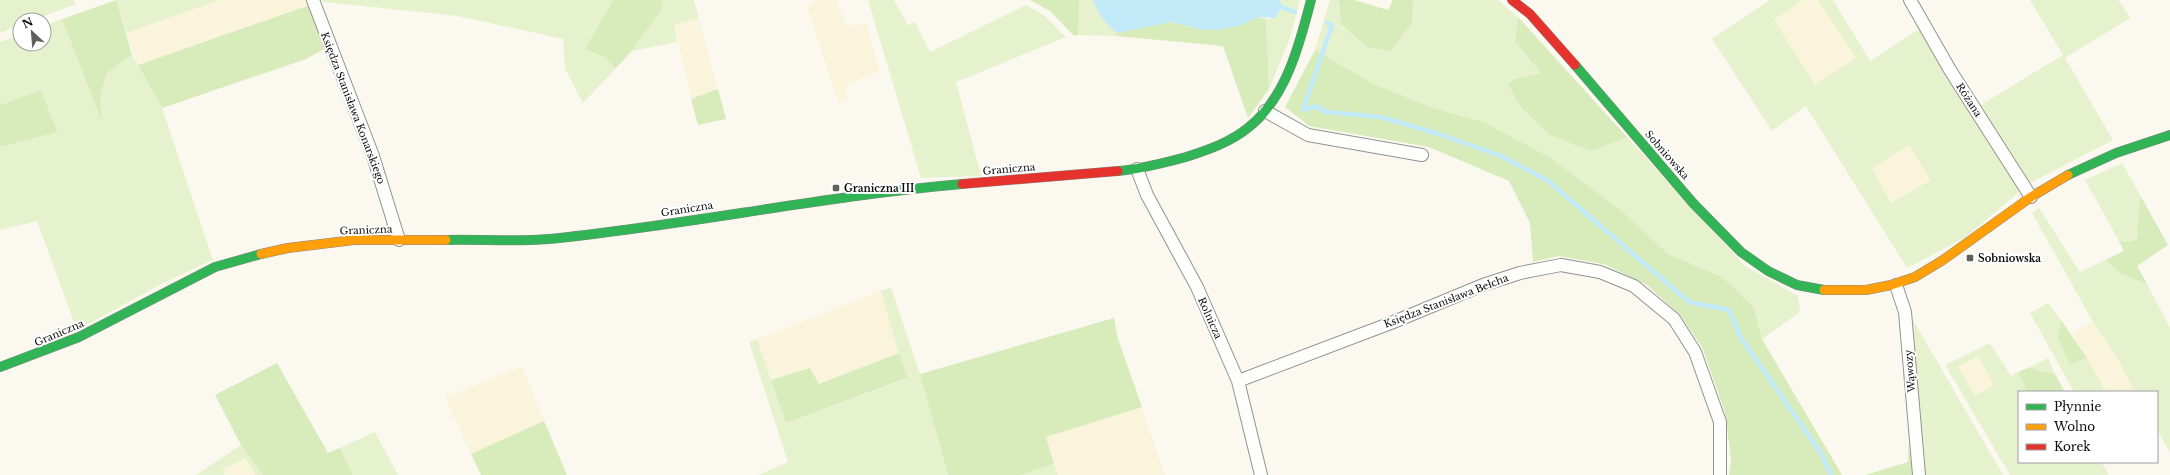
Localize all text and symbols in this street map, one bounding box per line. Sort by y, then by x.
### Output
north arrow [12,12,52,52]
text: N [20,14,36,32]
street label: Księdza Stanisława Konarskiego [318,30,388,186]
street label: Różana [1953,81,1985,120]
street label: Sobniowska [1642,128,1692,183]
street label: Graniczna [982,160,1036,178]
place label: Graniczna III [844,182,914,195]
marker: Graniczna III [831,183,841,193]
street label: Graniczna [660,198,714,220]
street label: Graniczna [339,223,393,237]
place label: Sobniowska [1978,252,2041,265]
marker: Sobniowska [1965,253,1975,263]
street label: Księdza Stanisława Bełcha [1382,271,1511,331]
street label: Rolnicza [1195,295,1225,341]
street label: Graniczna [32,317,86,349]
street label: Wąwozy [1902,348,1918,394]
legend [2018,391,2158,463]
text: Płynnie [2054,399,2101,414]
text: Wolno [2053,419,2095,434]
text: Korek [2054,439,2091,454]

